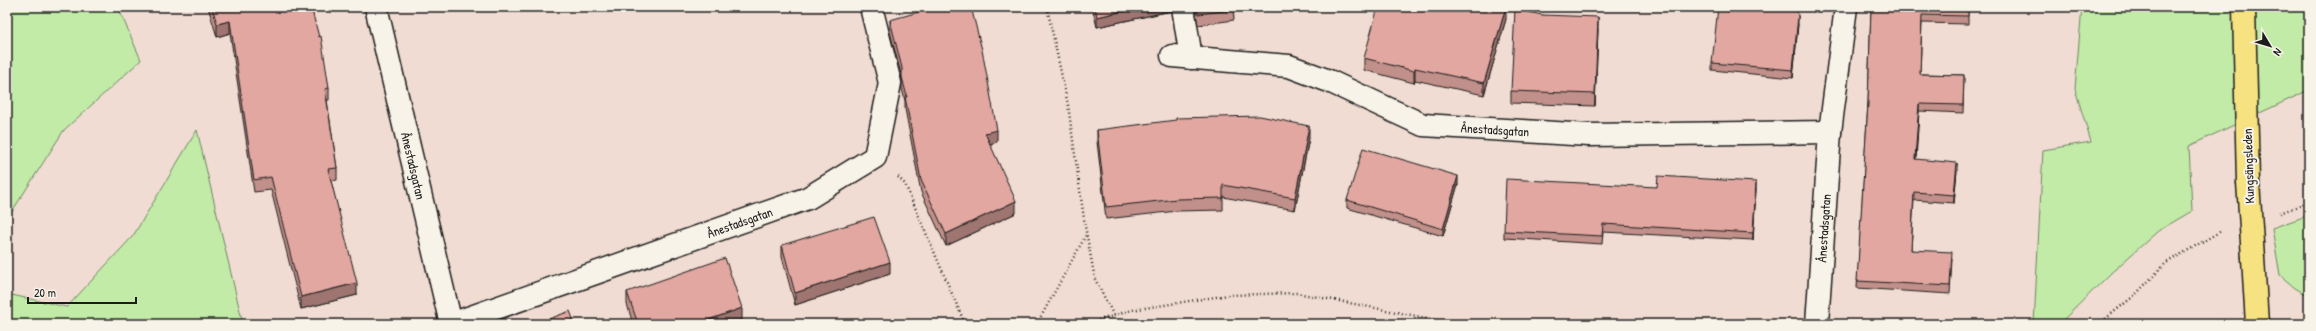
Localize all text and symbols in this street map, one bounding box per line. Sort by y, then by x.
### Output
north arrow [2250,26,2290,66]
text: N [2270,46,2285,59]
street label: Ånestadsgatan [1460,118,1530,140]
street label: Kungsängsleden [2238,128,2258,204]
street label: Ånestadsgatan [397,130,430,201]
street label: Ånestadsgatan [1812,193,1835,263]
street label: Ånestadsgatan [704,202,775,242]
scale bar [28,279,136,305]
text: 20 m [34,284,56,301]

